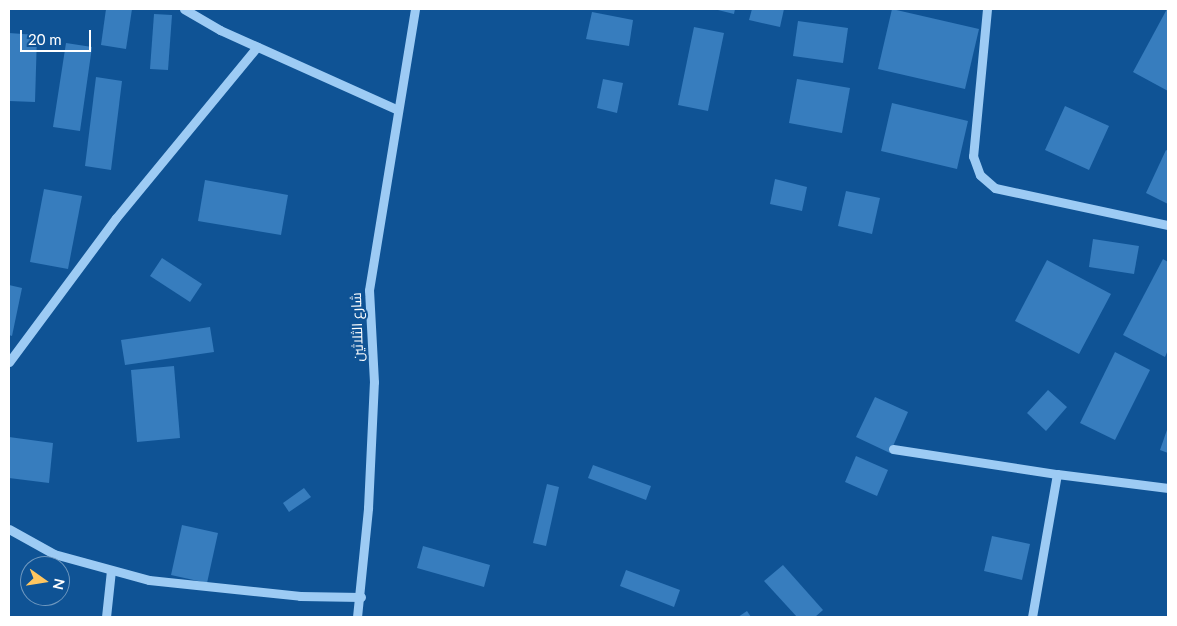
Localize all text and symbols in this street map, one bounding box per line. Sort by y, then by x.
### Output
scale bar [22,20,94,52]
text: 20 m [28,30,62,48]
street label: شارع الثلاثين [347,292,367,362]
north arrow [20,556,70,606]
text: N [50,577,69,591]

